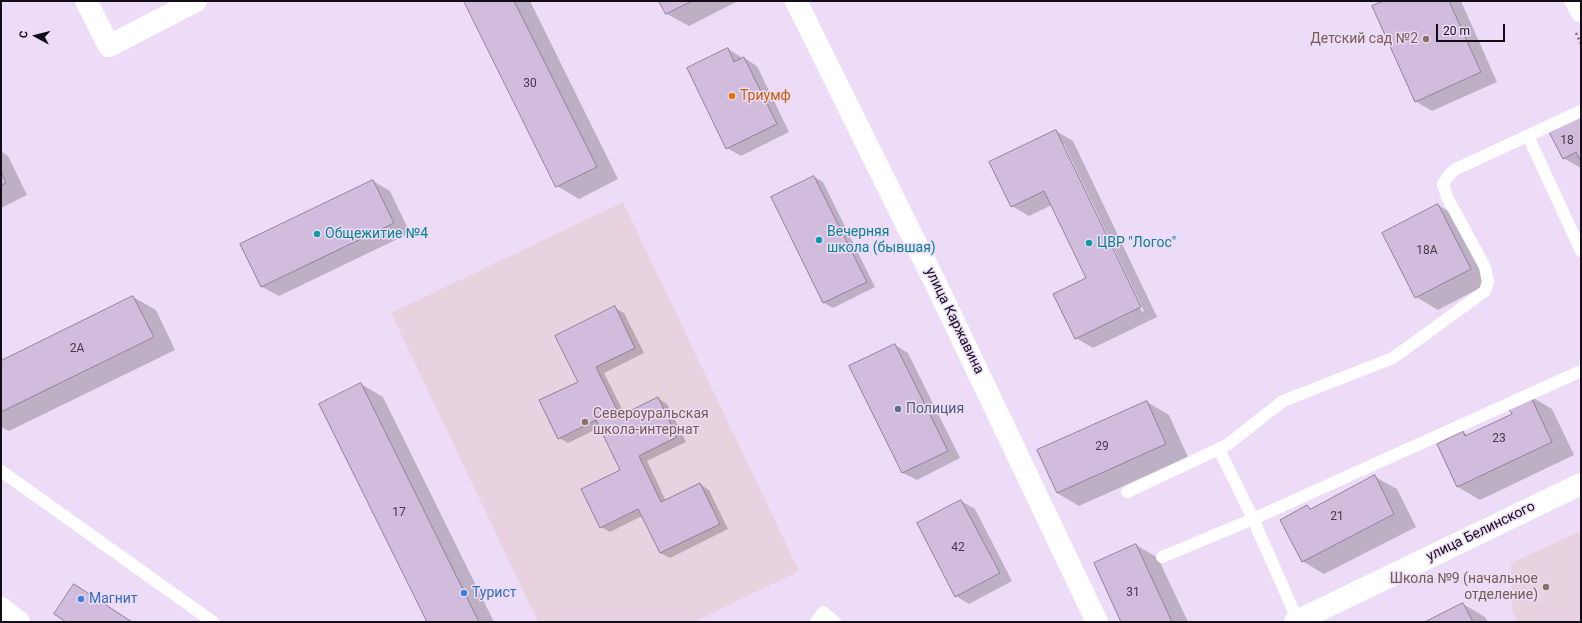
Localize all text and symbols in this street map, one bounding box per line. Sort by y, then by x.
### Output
north arrow [16,16,56,56]
scale bar [1438,16,1507,42]
text: 20 m [1443,24,1470,38]
text: С [17,30,30,39]
place label: Детский сад №2 [1310,31,1418,47]
marker: Детский сад №2 [1421,34,1431,44]
house number: 30 [523,77,537,91]
place label: Триумф [740,88,791,104]
marker: Триумф [727,91,737,101]
house number: 18 [1560,134,1574,148]
place label: Вечерняя школа (бывшая) [827,224,936,256]
place label: Общежитие №4 [325,226,428,242]
marker: Общежитие №4 [312,229,322,239]
marker: Вечерняя школа (бывшая) [814,235,824,245]
place label: ЦВР "Логос" [1097,235,1176,251]
marker: ЦВР "Логос" [1084,238,1094,248]
house number: 18А [1416,244,1438,258]
street label: улица Каржавина [921,265,987,377]
house number: 2А [70,342,84,356]
place label: Полиция [906,401,964,417]
marker: Полиция [893,404,903,414]
place label: Североуральская школа-интернат [593,406,709,438]
marker: Североуральская школа-интернат [580,417,590,427]
house number: 23 [1492,432,1506,446]
house number: 29 [1095,440,1109,454]
street label: улица Белинского [1424,498,1538,566]
house number: 17 [392,506,406,520]
house number: 21 [1330,510,1344,524]
house number: 42 [951,541,965,555]
place label: Школа №9 (начальное отделение) [1390,571,1538,604]
marker: Школа №9 (начальное отделение) [1541,582,1551,592]
place label: Турист [472,585,516,601]
house number: 31 [1126,586,1140,600]
marker: Турист [459,588,469,598]
place label: Магнит [89,591,138,607]
marker: Магнит [76,594,86,604]

